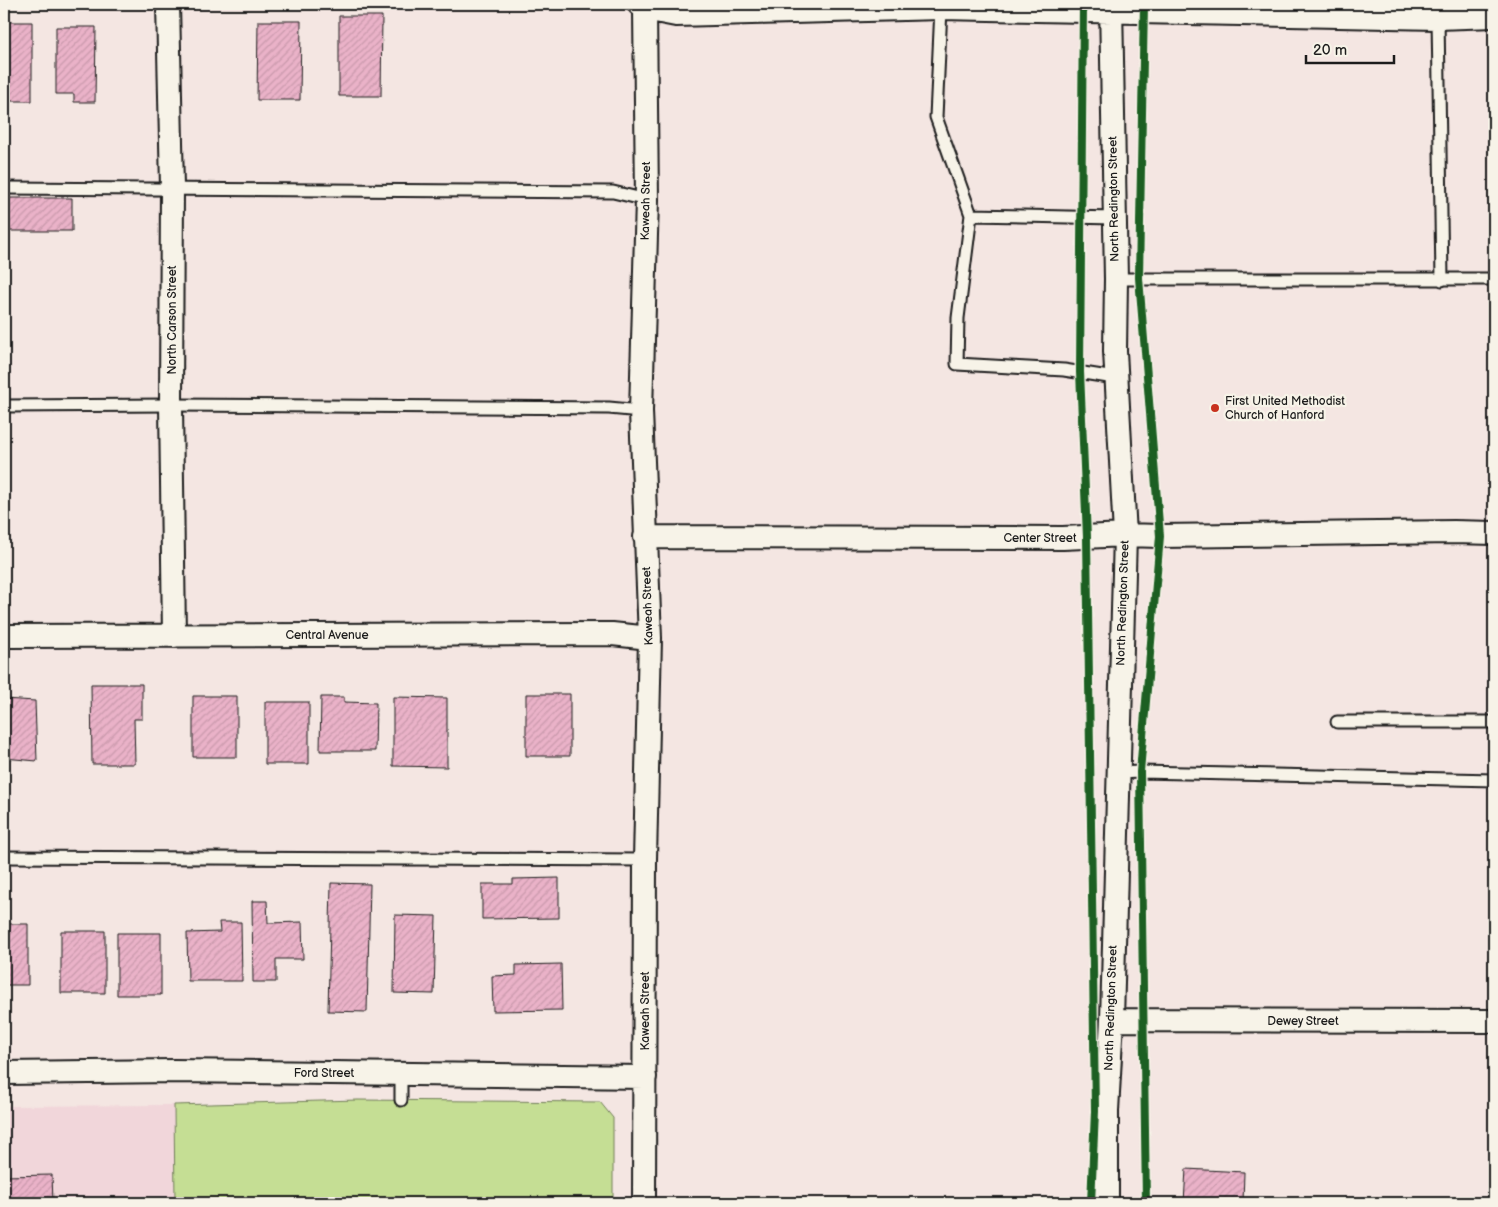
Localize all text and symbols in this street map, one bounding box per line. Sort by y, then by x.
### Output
scale bar [1306,32,1393,64]
text: 20 m [1313,41,1347,60]
street label: North Redington Street [1105,136,1123,262]
street label: Kaweah Street [638,161,654,241]
street label: North Carson Street [165,265,180,375]
place label: First United Methodist Church of Hanford [1225,394,1345,423]
marker: First United Methodist Church of Hanford [1209,402,1221,414]
street label: Center Street [1003,531,1077,546]
street label: North Redington Street [1113,540,1133,666]
street label: Kaweah Street [639,566,657,646]
street label: Central Avenue [285,628,369,643]
street label: North Redington Street [1101,945,1121,1071]
street label: Kaweah Street [638,971,653,1050]
street label: Dewey Street [1267,1014,1339,1029]
street label: Ford Street [294,1066,355,1081]

